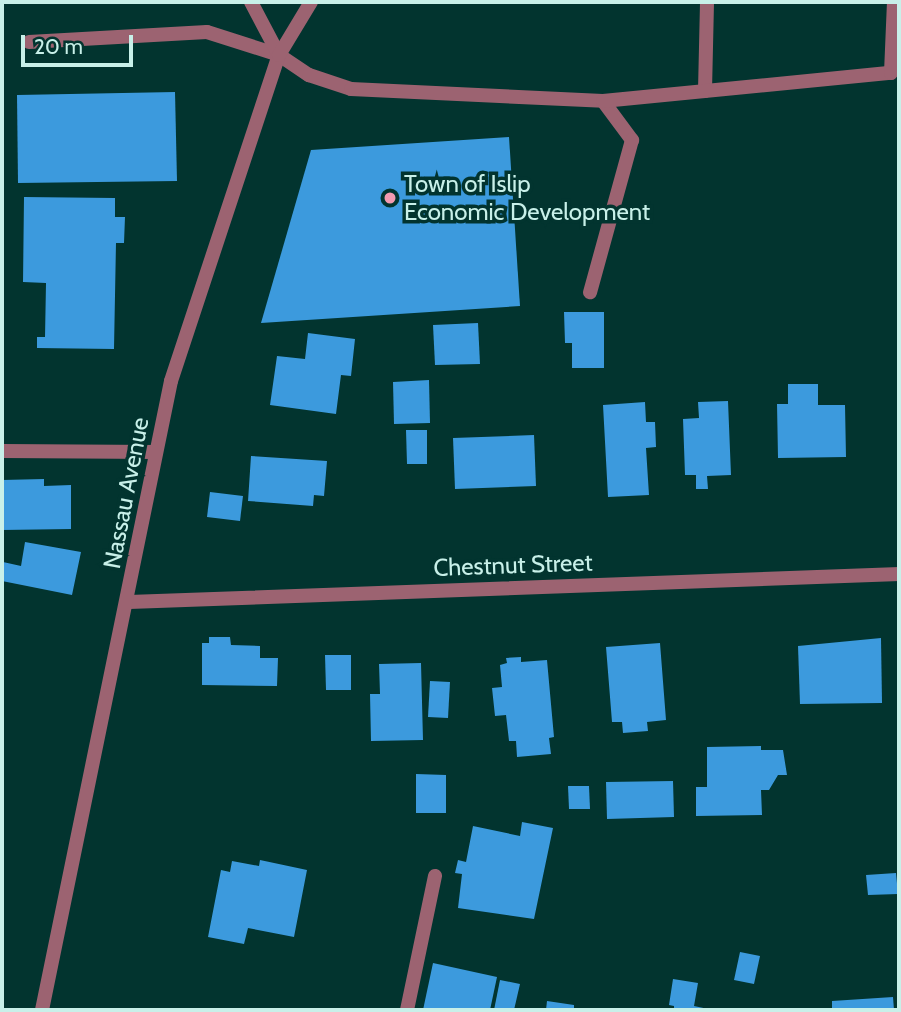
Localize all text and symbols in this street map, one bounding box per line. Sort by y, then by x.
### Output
scale bar [24,21,136,65]
text: 20 m [34,34,83,59]
place label: Town of Islip Economic Development [404,170,650,226]
marker: Town of Islip Economic Development [382,190,398,206]
street label: Nassau Avenue [97,415,155,571]
street label: Chestnut Street [433,548,593,582]

